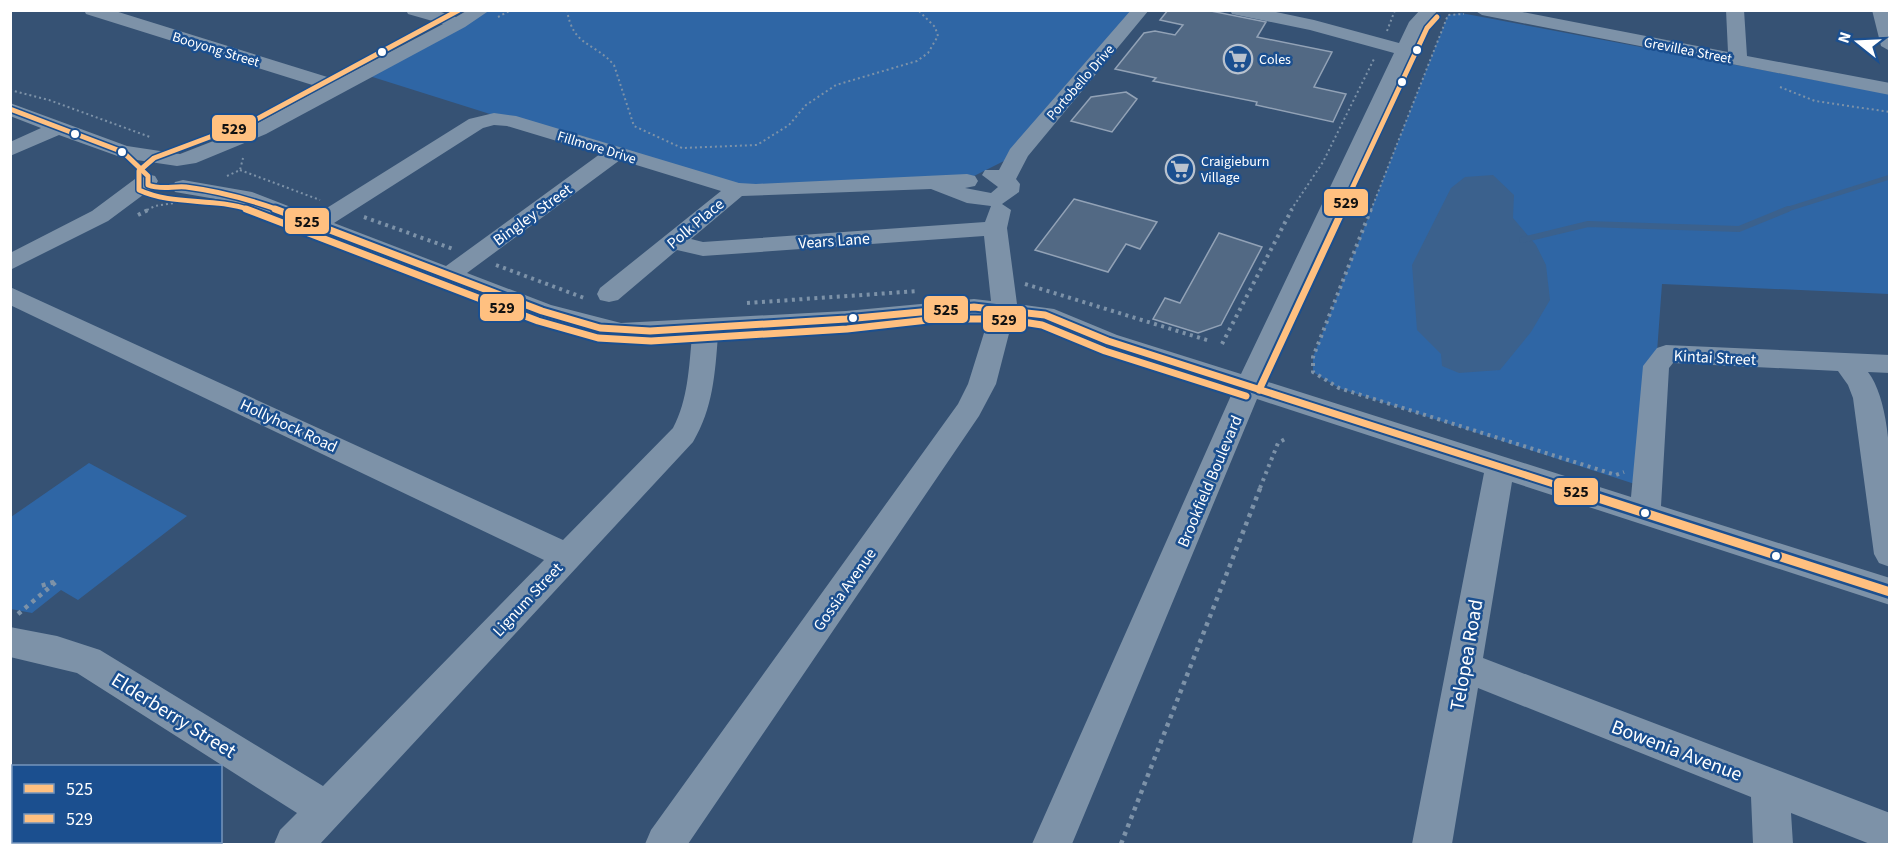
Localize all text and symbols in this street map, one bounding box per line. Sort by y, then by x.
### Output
north arrow [1828,12,1888,72]
street label: Booyong Street [170,27,262,73]
text: N [1833,29,1857,46]
street label: Grevillea Street [1642,33,1734,69]
street label: Portobello Drive [1042,40,1119,125]
supermarket icon: Coles [1222,43,1254,75]
unlabelled marker [1411,44,1423,56]
unlabelled marker [376,46,388,58]
place label: Coles [1259,50,1291,70]
unlabelled marker [1396,76,1408,88]
line badge: 529 [211,114,257,142]
text: 529 [221,118,247,140]
street label: Fillmore Drive [555,126,639,169]
unlabelled marker [69,128,81,140]
unlabelled marker [116,146,128,158]
place label: Craigieburn Village [1201,152,1269,188]
supermarket icon: Craigieburn Village [1164,153,1196,185]
street label: Bingley Street [488,178,577,251]
line badge: 529 [1323,188,1369,217]
text: 529 [1333,192,1359,214]
street label: Polk Place [662,193,729,254]
line badge: 525 [284,207,330,235]
text: 525 [294,211,320,233]
street label: Vears Lane [798,228,871,254]
line badge: 529 [479,293,525,322]
line badge: 525 [923,295,969,324]
text: 529 [489,297,515,319]
text: 525 [933,299,959,321]
line badge: 529 [982,305,1027,333]
text: 529 [991,309,1017,331]
unlabelled marker [847,312,859,324]
street label: Kintai Street [1673,345,1757,371]
street label: Hollyhock Road [236,394,341,458]
street label: Brookfield Boulevard [1172,412,1248,551]
line badge: 525 [1553,477,1599,506]
text: 525 [1563,481,1589,503]
unlabelled marker [1639,507,1651,519]
street label: Gossia Avenue [808,544,882,635]
unlabelled marker [1770,550,1782,562]
street label: Lignum Street [488,557,568,641]
street label: Telopea Road [1443,597,1491,713]
street label: Elderberry Street [106,666,241,766]
street label: Bowenia Avenue [1607,713,1746,789]
legend [12,765,222,843]
text: 525 [66,777,93,802]
text: 529 [66,807,93,832]

